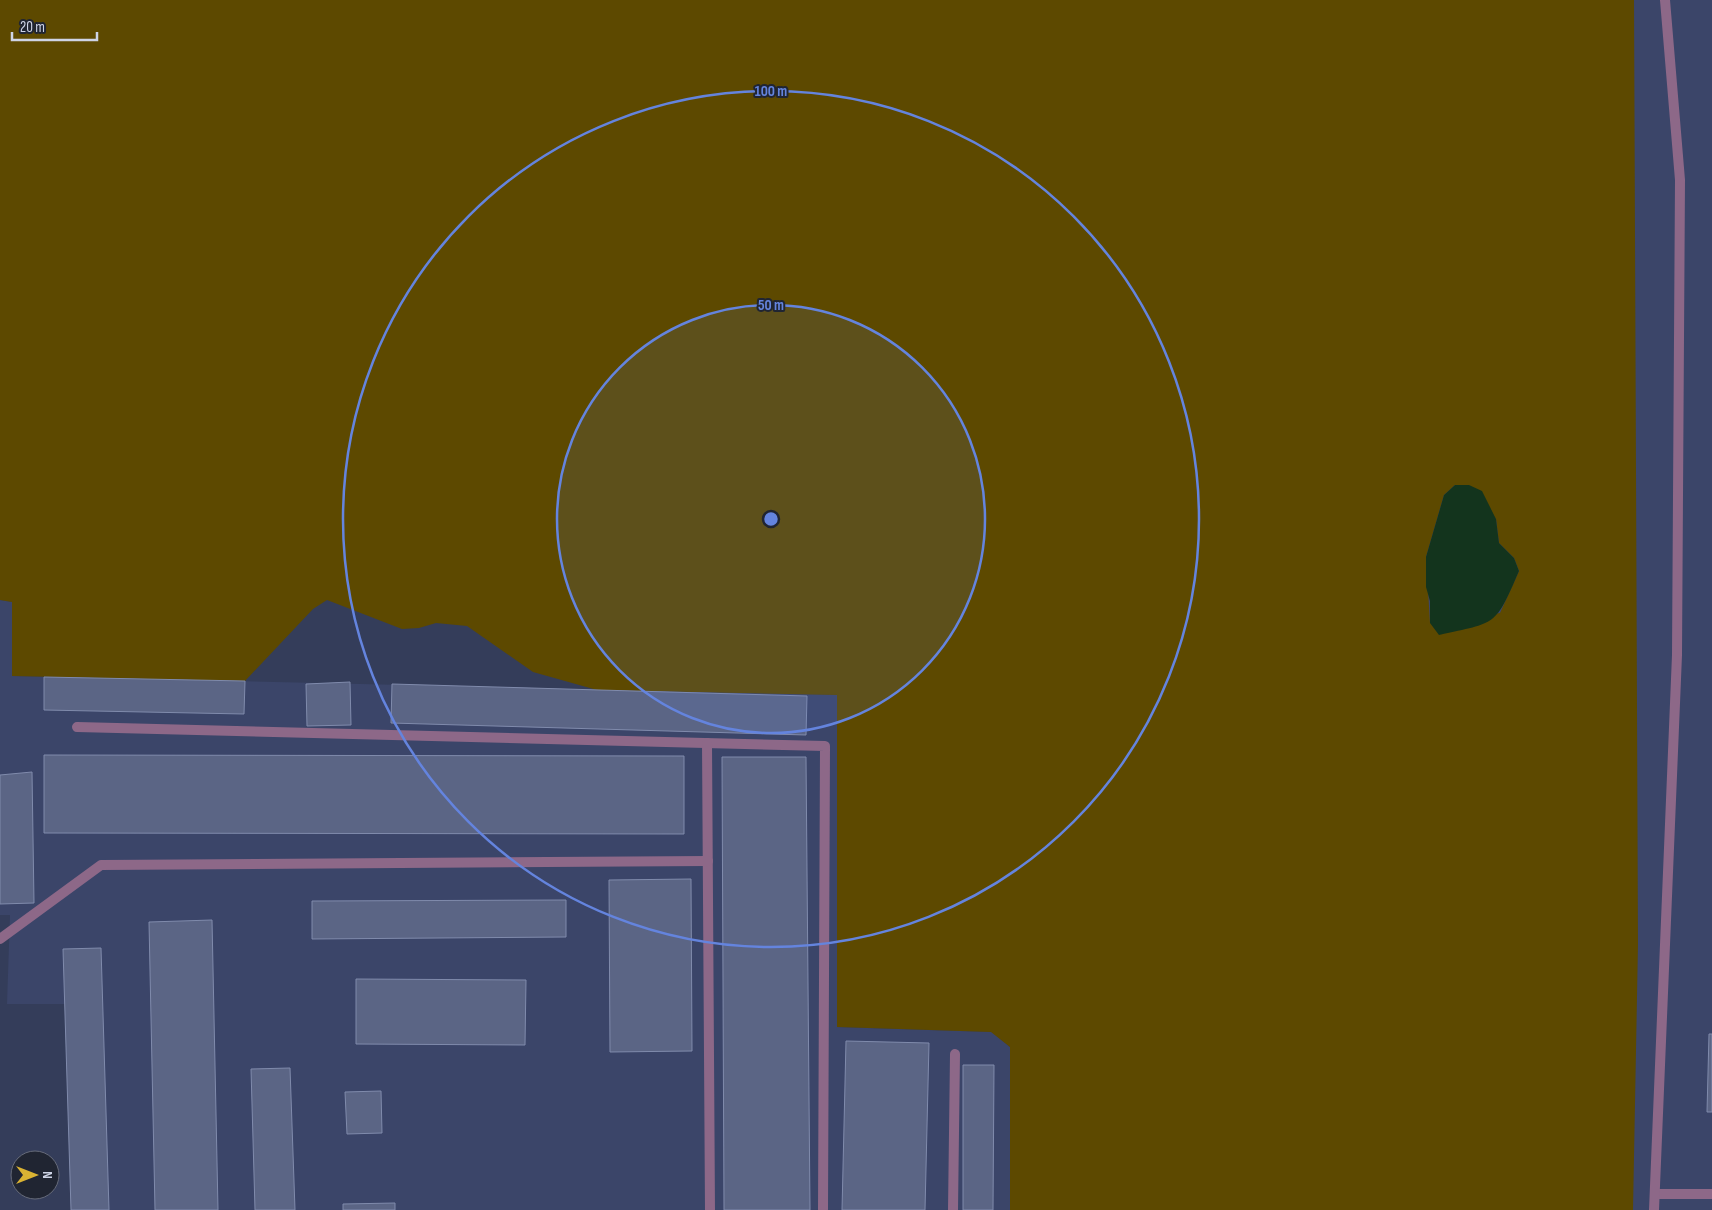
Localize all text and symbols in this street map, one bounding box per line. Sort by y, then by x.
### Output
scale bar [12,10,98,42]
text: 20 m [20,18,45,37]
text: 100 m [755,82,787,101]
text: 50 m [758,296,784,315]
centre of rings [762,510,780,528]
north arrow [10,1150,60,1200]
text: N [39,1171,56,1179]

